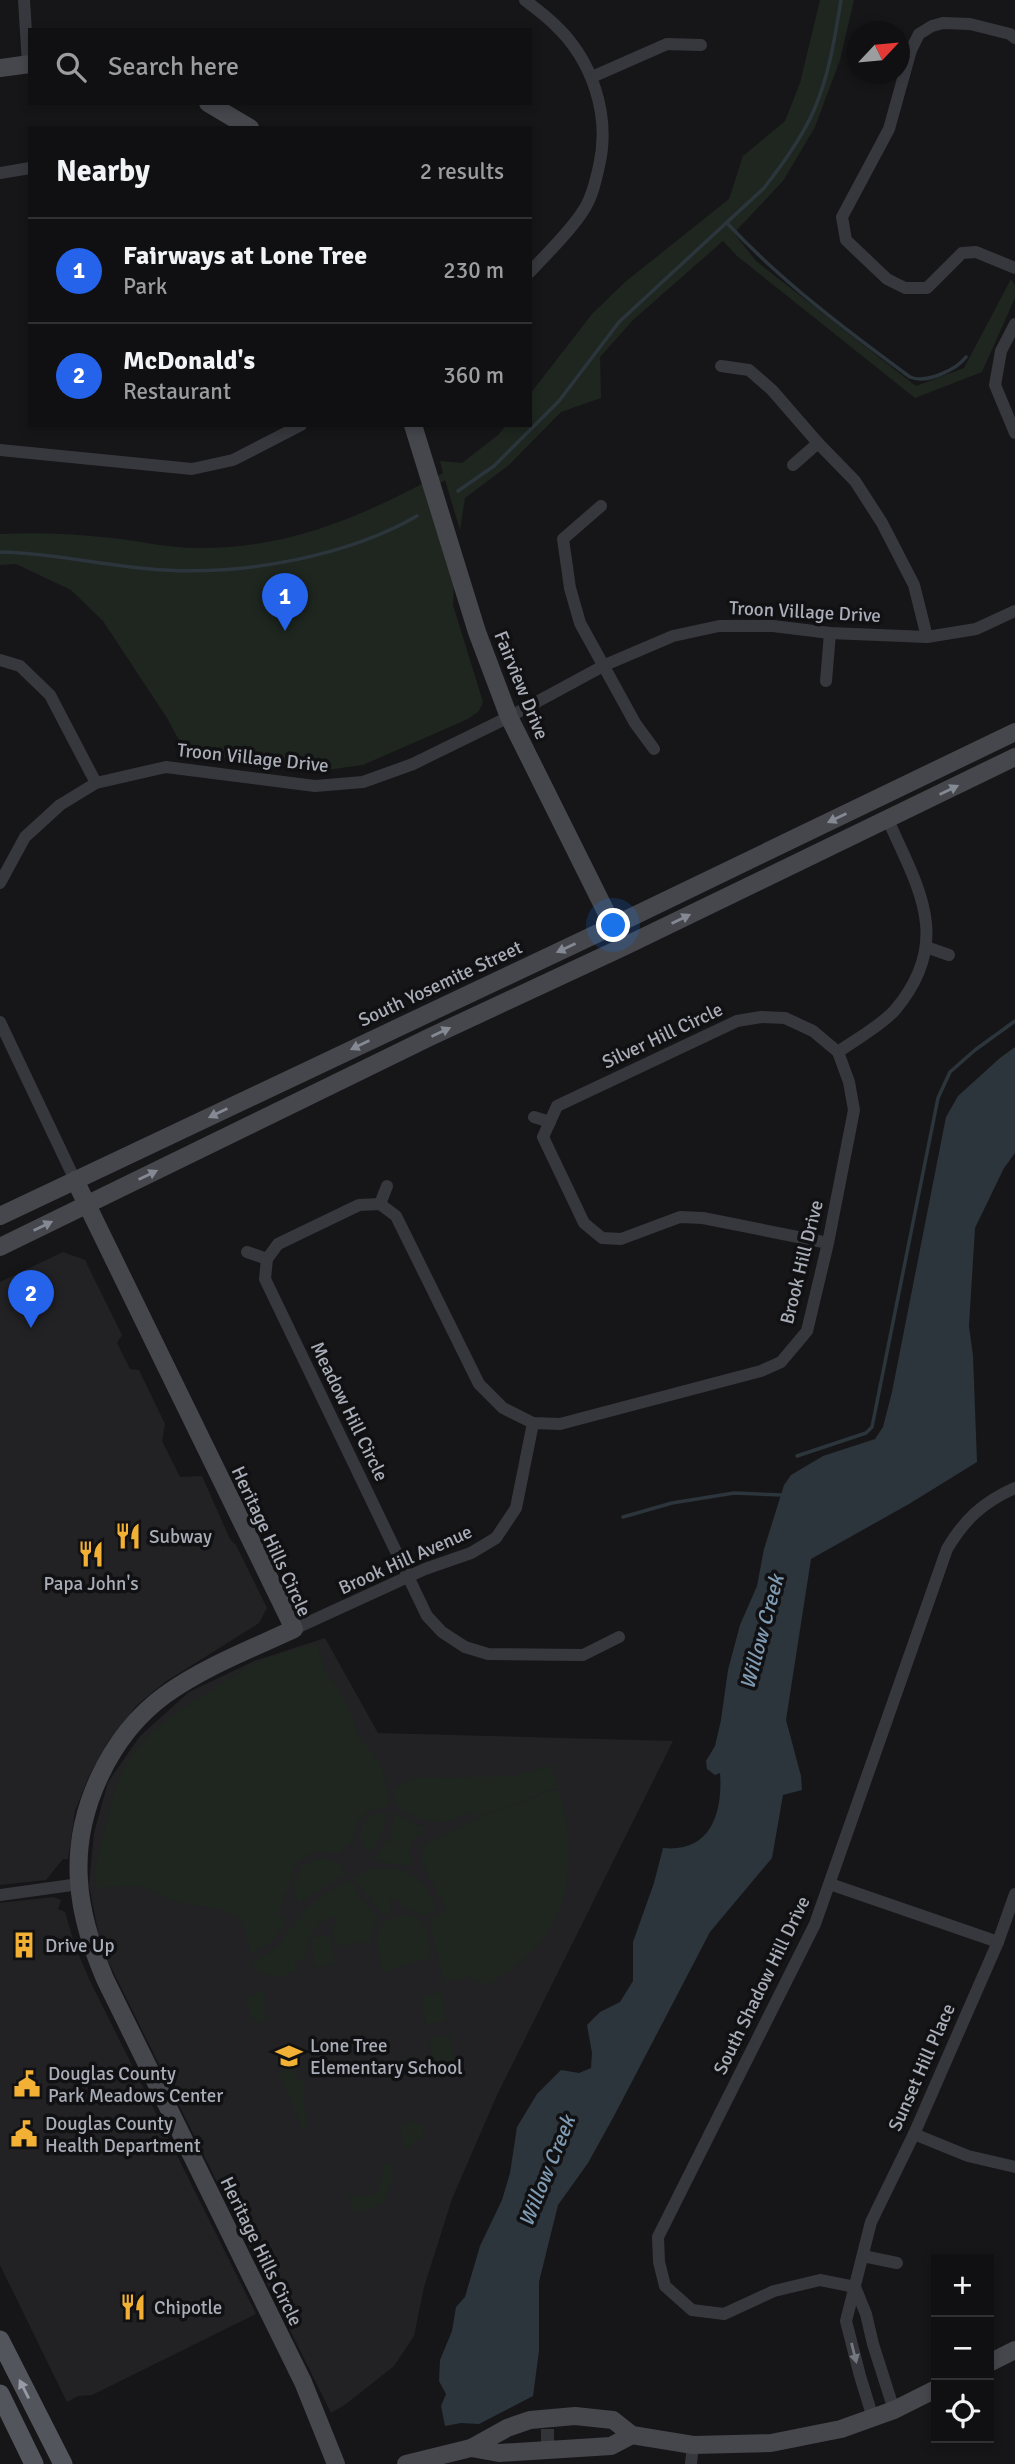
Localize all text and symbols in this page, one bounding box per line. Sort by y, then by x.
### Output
north arrow [847,21,910,84]
search box [28,28,532,105]
icon: search [52,48,90,86]
text: Search here [108,51,239,83]
text: Nearby [56,153,150,190]
text: 2 results [420,157,504,186]
text: Fairways at Lone Tree [123,240,367,272]
text: 1 [73,256,85,285]
text: 230 m [443,256,504,285]
text: Park [123,272,167,301]
text: McDonald's [123,345,255,377]
text: 2 [73,361,85,390]
text: 360 m [443,361,504,390]
text: Restaurant [123,377,231,406]
pin: 1 [262,573,308,631]
street label: Troon Village Drive [728,596,882,628]
street label: Fairview Drive [488,628,554,743]
street label: Troon Village Drive [176,738,330,778]
one-way arrow [939,784,959,795]
one-way arrow [827,812,847,823]
your location [596,908,630,942]
one-way arrow [670,914,691,925]
street label: South Yosemite Street [355,935,526,1032]
one-way arrow [556,942,576,954]
street label: Silver Hill Circle [598,997,727,1074]
one-way arrow [431,1026,451,1038]
one-way arrow [350,1039,370,1051]
one-way arrow [208,1108,228,1119]
one-way arrow [138,1169,158,1180]
street label: Brook Hill Drive [775,1198,829,1327]
one-way arrow [33,1220,54,1231]
pin: 2 [8,1270,54,1328]
street label: Meadow Hill Circle [305,1338,393,1485]
street label: Heritage Hills Circle [226,1462,316,1620]
street label: Brook Hill Avenue [335,1520,476,1600]
restaurant icon: Subway [113,1521,143,1551]
place label: Subway [149,1525,212,1549]
restaurant icon: Papa John's [76,1539,106,1569]
water label: Willow Creek [734,1569,790,1692]
place label: Papa John's [43,1572,139,1596]
street label: South Shadow Hill Drive [708,1892,816,2079]
building icon: Drive Up [9,1930,39,1960]
place label: Drive Up [45,1934,114,1958]
street label: Sunset Hill Place [883,2000,961,2135]
place label: Lone Tree Elementary School [310,2034,463,2080]
school or university icon: Lone Tree Elementary School [274,2041,304,2071]
place label: Douglas County Park Meadows Center [48,2062,223,2108]
public building icon: Douglas County Park Meadows Center [12,2069,42,2099]
water label: Willow Creek [513,2109,582,2230]
place label: Douglas County Health Department [45,2112,201,2158]
public building icon: Douglas County Health Department [9,2119,39,2149]
street label: Heritage Hills Circle [215,2173,308,2330]
map controls [931,2254,994,2443]
button: + [931,2254,994,2317]
restaurant icon: Chipotle [118,2292,148,2322]
place label: Chipotle [154,2296,222,2320]
button: − [931,2317,994,2380]
one-way arrow [849,2342,860,2364]
one-way arrow [19,2379,30,2399]
button: locate [931,2380,994,2443]

